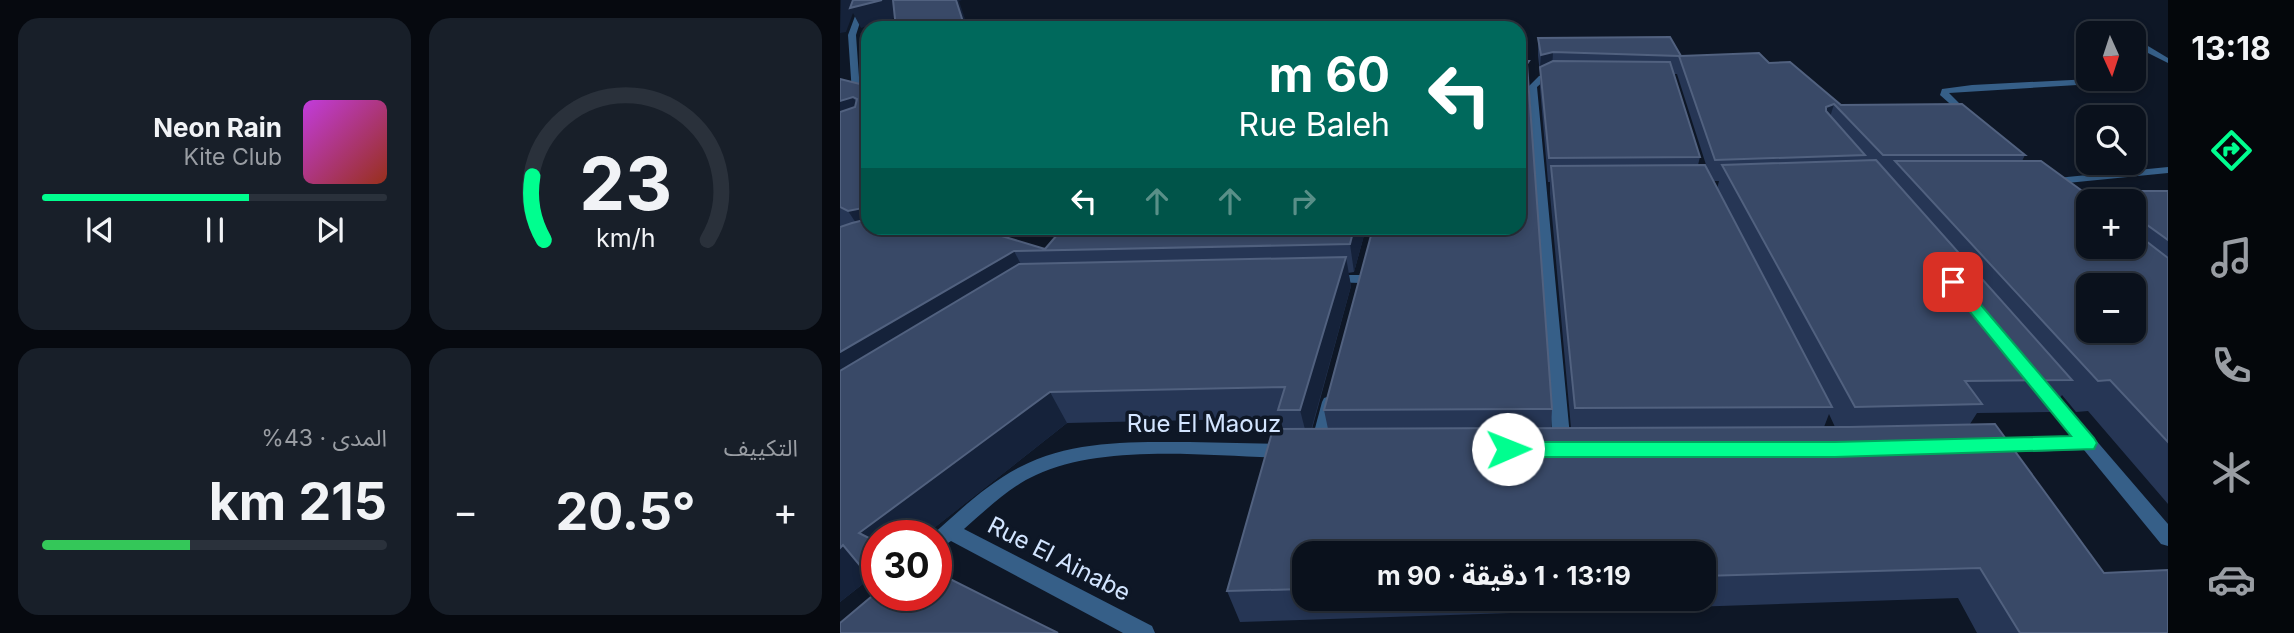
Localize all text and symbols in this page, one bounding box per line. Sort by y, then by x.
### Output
north arrow [2076,21,2146,91]
map controls [2076,21,2146,343]
text: 13:18 [2191,29,2271,68]
text: 60 m [1269,45,1390,104]
icon: left [1414,49,1505,140]
text: Rue Baleh [1239,105,1390,144]
button: search [2076,105,2146,175]
text: Neon Rain [153,112,282,143]
icon: directions [2207,126,2256,175]
text: 23 [579,140,672,229]
text: Kite Club [183,143,282,171]
icon: left [1065,182,1103,220]
icon: ahead [1138,182,1176,220]
icon: ahead [1211,182,1249,220]
icon: right [1284,182,1322,220]
button: + [2076,189,2146,259]
icon: previous [81,211,119,249]
icon: pause [196,211,234,249]
icon: next [311,211,349,249]
text: km/h [596,223,655,253]
icon: music [2207,233,2256,282]
pin [1923,252,1983,312]
icon: arrive [1934,263,1972,301]
button: − [2076,273,2146,343]
icon: phone [2207,341,2256,390]
street label: Rue El Maouz [1127,409,1281,438]
position arrow [1471,412,1545,486]
text: المدى · 43% [261,424,387,452]
text: التكييف [724,434,798,462]
icon: climate [2207,448,2256,497]
text: 215 km [209,470,387,533]
text: 20.5° [555,480,696,543]
text: − [453,488,478,534]
text: + [773,488,798,534]
street label: Rue El Ainabe [983,510,1135,607]
speed limit sign: 30 [861,520,952,611]
icon: car [2207,555,2256,604]
text: 13:19 · 1 دقيقة · 90 m [1377,560,1631,591]

